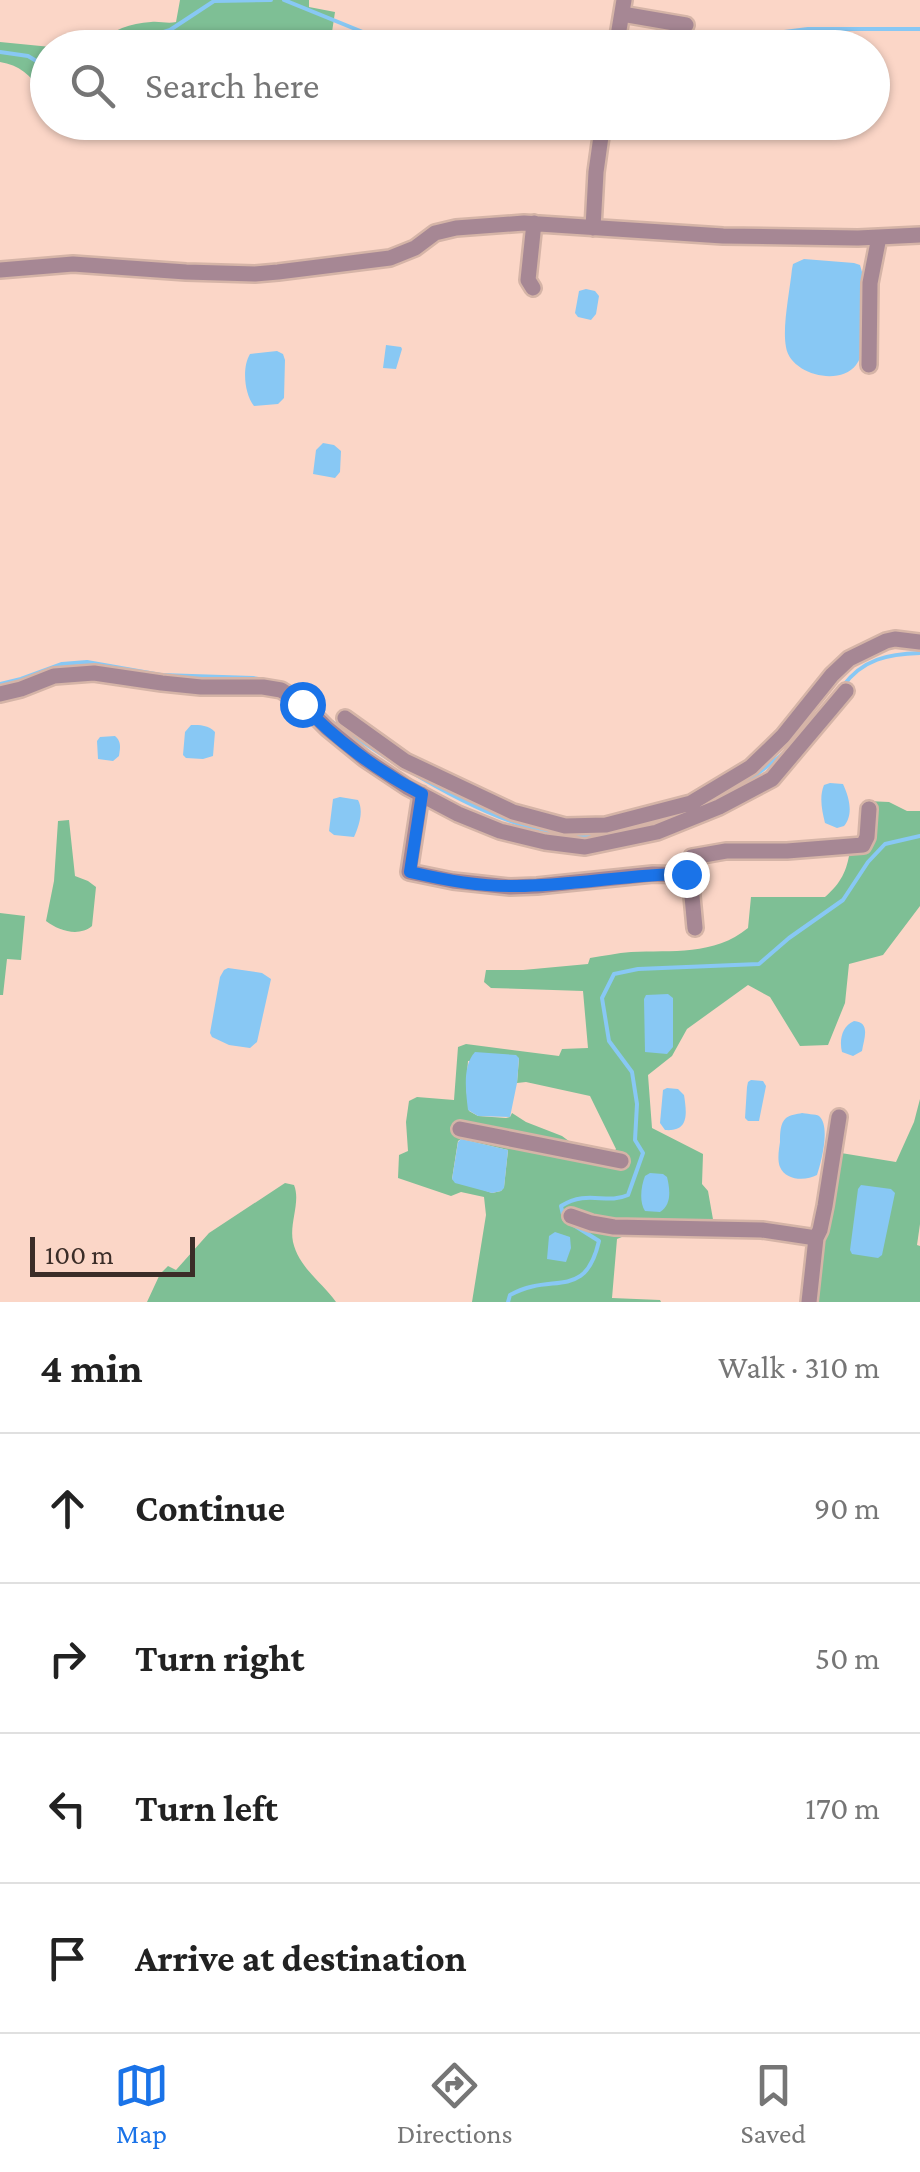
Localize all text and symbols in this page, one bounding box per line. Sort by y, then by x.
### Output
search box [30,30,890,140]
icon: search [65,58,120,113]
text: Search here [145,64,319,106]
route start [280,682,326,728]
route end [664,852,710,898]
scale bar [30,1232,195,1276]
text: 100 m [45,1239,114,1270]
text: 4 min [40,1344,143,1391]
text: Walk · 310 m [718,1349,880,1385]
icon: ahead [40,1481,95,1536]
text: Continue [135,1487,285,1529]
text: 90 m [814,1490,880,1526]
icon: right [40,1631,95,1686]
text: Turn right [135,1637,304,1679]
text: 50 m [815,1640,880,1676]
icon: left [40,1781,95,1836]
text: Turn left [135,1787,278,1829]
text: 170 m [805,1790,880,1826]
icon: arrive [40,1931,95,1986]
text: Arrive at destination [135,1937,467,1979]
tab: Map [114,2058,169,2149]
tab: Directions [397,2058,513,2149]
tab: Saved [740,2058,806,2149]

